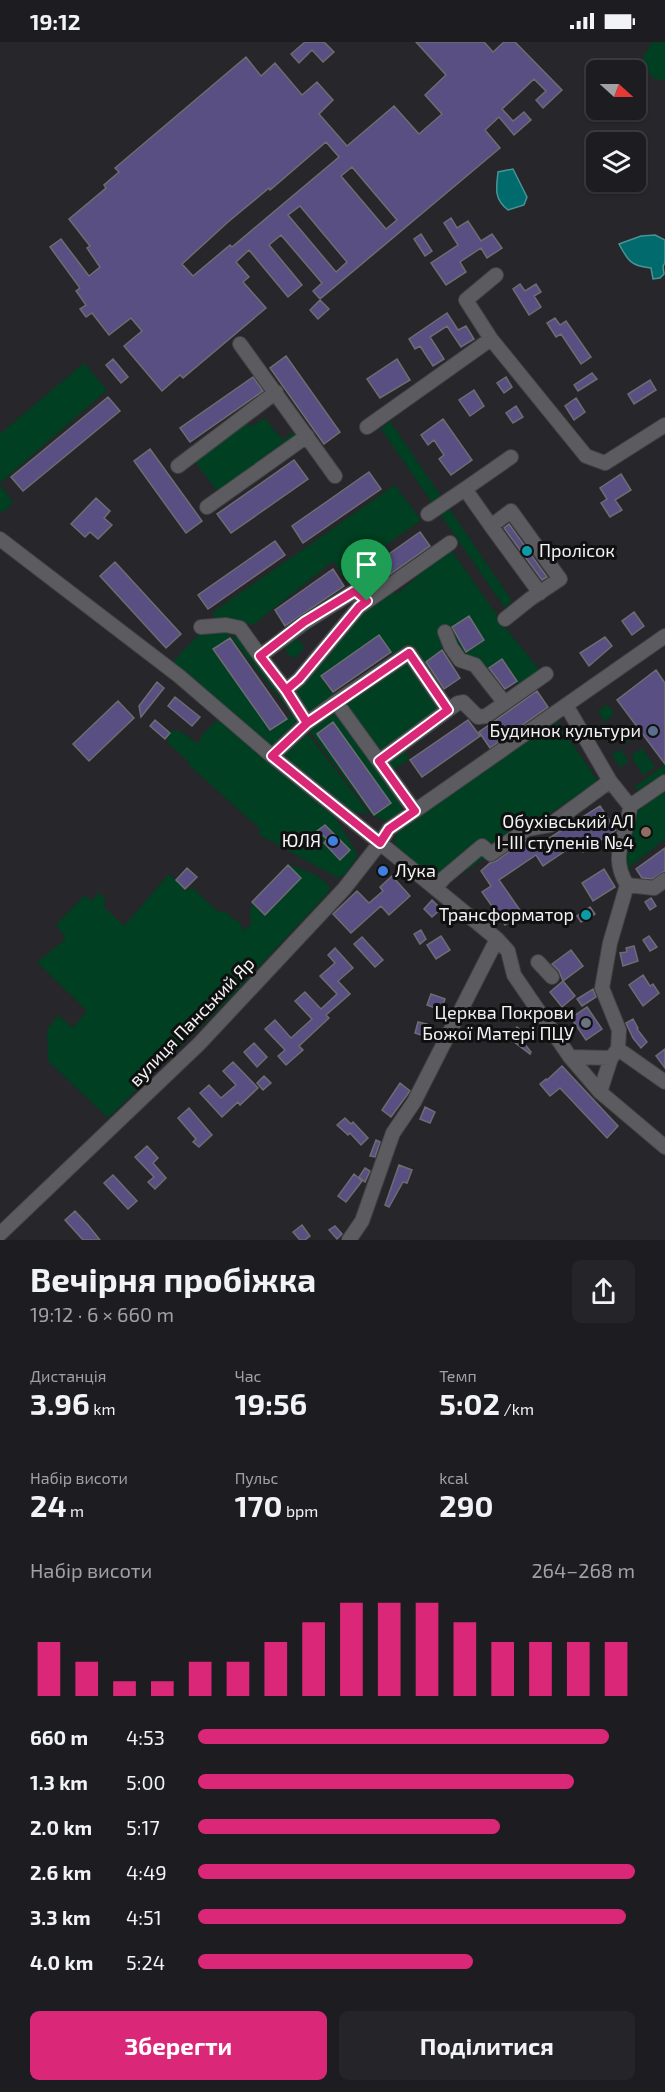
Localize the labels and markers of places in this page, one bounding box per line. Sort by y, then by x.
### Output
pin [341,539,392,601]
place label: Пролісок [539,539,615,561]
marker: Пролісок [520,544,534,558]
place label: Будинок культури [490,719,641,741]
marker: Будинок культури [646,724,660,738]
place label: Обухівський АЛ І-ІІІ ступенів №4 [496,810,634,853]
marker: Обухівський АЛ І-ІІІ ступенів №4 [639,825,653,839]
place label: ЮЛЯ [282,829,321,851]
marker: ЮЛЯ [326,834,340,848]
place label: Лука [395,859,436,881]
marker: Лука [376,864,390,878]
place label: Трансформатор [439,903,574,925]
marker: Трансформатор [579,908,593,922]
place label: Церква Покрови Божої Матері ПЦУ [422,1001,574,1044]
marker: Церква Покрови Божої Матері ПЦУ [579,1016,593,1030]

